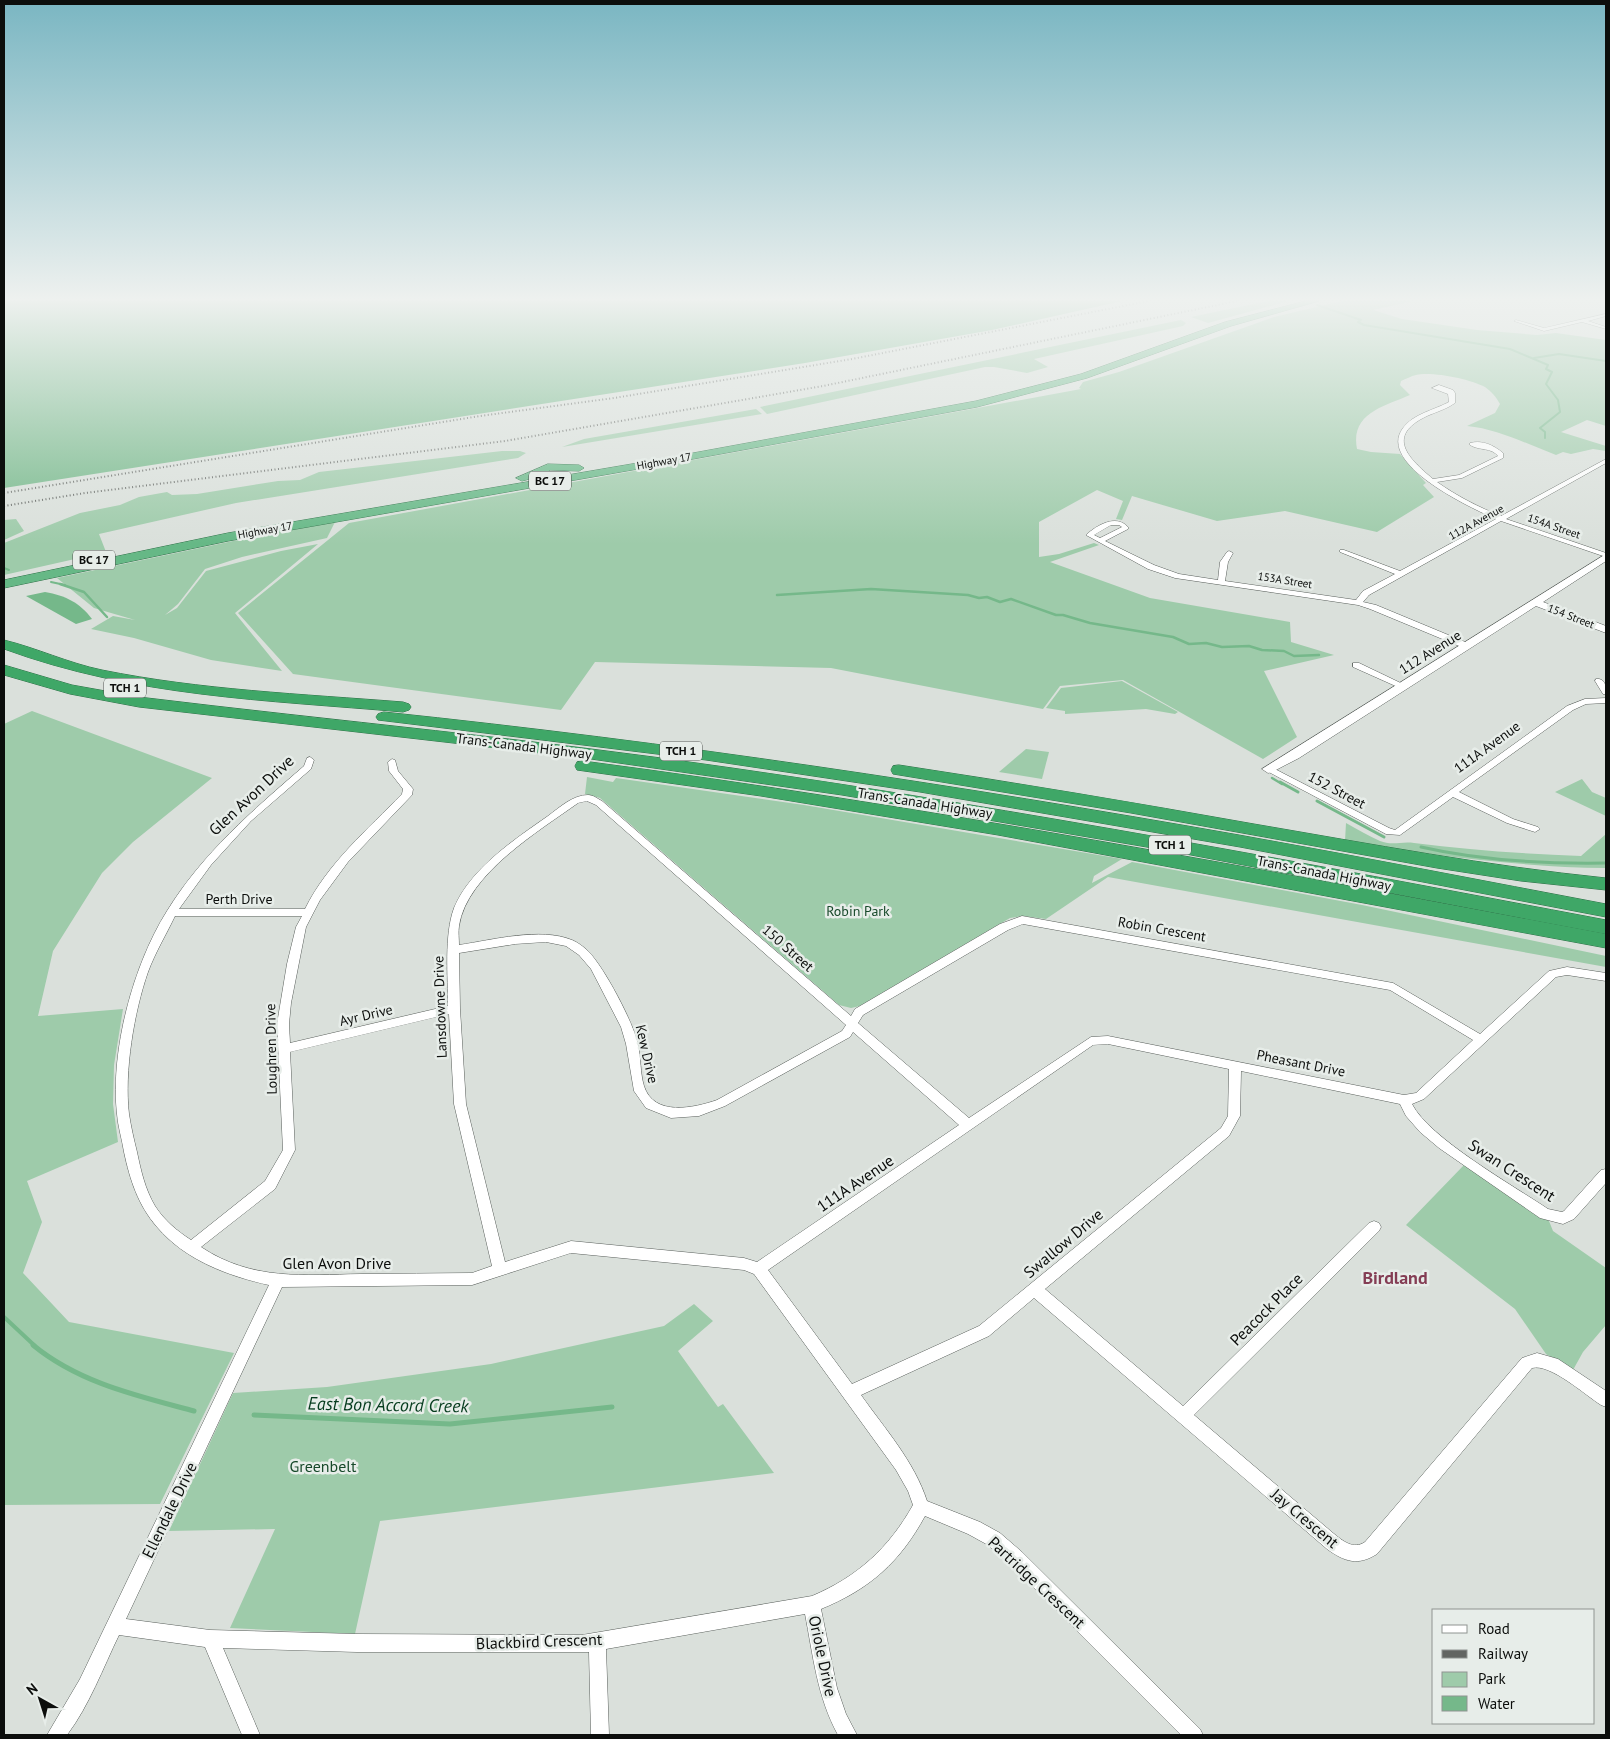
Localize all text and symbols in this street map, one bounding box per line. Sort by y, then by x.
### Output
street label: Highway 17 [635,449,693,473]
road number: BC 17 [529,472,571,491]
street label: 112A Avenue [1446,501,1506,543]
street label: 154A Street [1526,510,1583,542]
street label: Highway 17 [236,518,294,542]
road number: BC 17 [73,550,115,570]
street label: 153A Street [1257,569,1314,591]
street label: 154 Street [1546,601,1597,631]
street label: 112 Avenue [1396,626,1464,678]
road number: TCH 1 [104,678,146,698]
street label: 111A Avenue [1450,717,1524,777]
street label: Trans-Canada Highway [455,729,593,763]
road number: TCH 1 [660,741,702,760]
street label: Glen Avon Drive [204,751,298,839]
street label: 152 Street [1305,767,1369,813]
street label: Trans-Canada Highway [856,783,994,823]
road number: TCH 1 [1149,836,1191,854]
street label: Trans-Canada Highway [1255,851,1393,895]
street label: Perth Drive [205,890,273,908]
park label: Robin Park [826,902,890,920]
street label: Robin Crescent [1117,912,1208,946]
street label: 150 Street [759,921,818,975]
street label: Lansdowne Drive [429,955,451,1059]
street label: Ayr Drive [338,1000,394,1030]
street label: Loughren Drive [261,1003,281,1095]
street label: Kew Drive [631,1023,663,1085]
street label: Pheasant Drive [1255,1046,1347,1080]
street label: Swan Crescent [1465,1135,1560,1206]
street label: 111A Avenue [813,1150,897,1216]
street label: Swallow Drive [1019,1204,1107,1282]
street label: Glen Avon Drive [283,1253,391,1273]
district label: Birdland [1362,1266,1428,1289]
street label: Peacock Place [1225,1268,1307,1350]
water label: East Bon Accord Creek [307,1392,470,1417]
park label: Greenbelt [290,1456,357,1476]
street label: Ellendale Drive [137,1459,201,1561]
street label: Jay Crescent [1266,1483,1343,1552]
street label: Partridge Crescent [984,1532,1090,1632]
legend [1432,1609,1595,1724]
street label: Oriole Drive [805,1614,841,1698]
text: Road [1478,1619,1510,1638]
street label: Blackbird Crescent [475,1629,603,1653]
text: Railway [1478,1644,1528,1663]
text: Park [1478,1669,1506,1688]
north arrow [15,1674,65,1724]
text: N [23,1679,41,1699]
text: Water [1478,1694,1515,1713]

